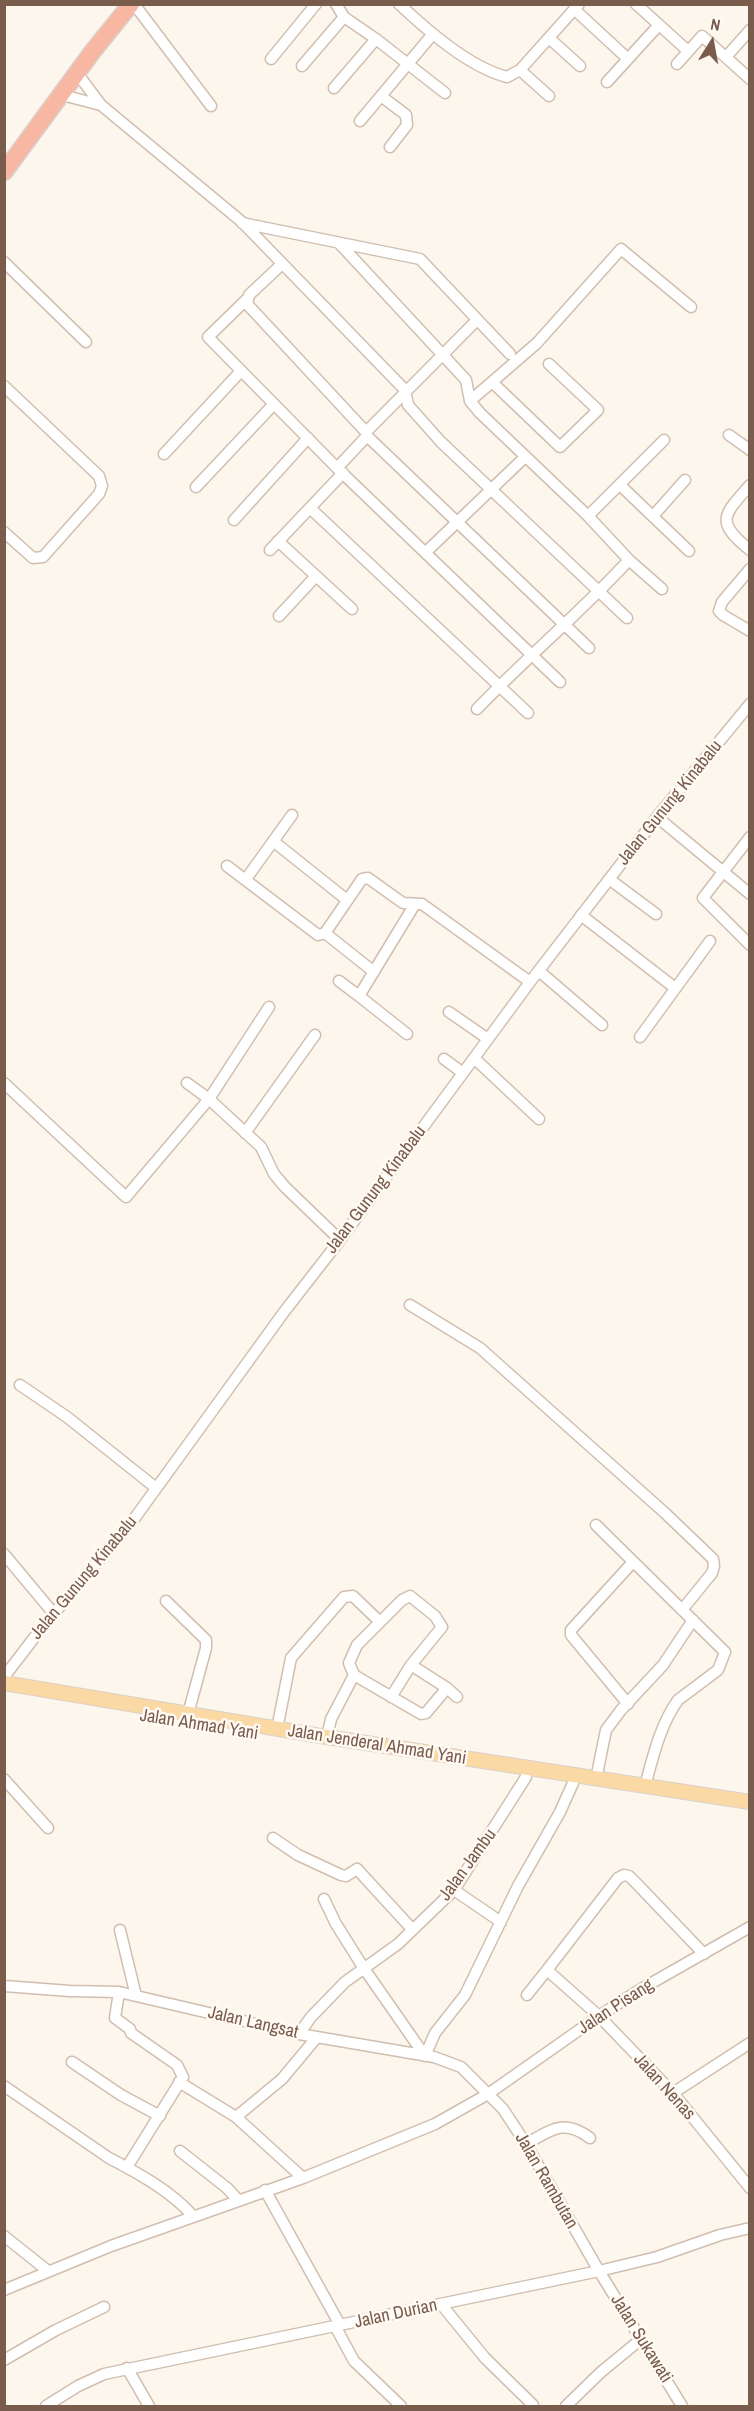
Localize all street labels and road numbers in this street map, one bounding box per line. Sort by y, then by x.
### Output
street label: Jalan Gunung Kinabalu [613,736,727,870]
street label: Jalan Gunung Kinabalu [321,1122,431,1258]
street label: Jalan Gunung Kinabalu [26,1512,142,1644]
street label: Jalan Ahmad Yani [138,1705,260,1745]
street label: Jalan Jenderal Ahmad Yani [286,1720,468,1770]
street label: Jalan Jambu [435,1825,501,1905]
street label: Jalan Pisang [574,1975,658,2039]
street label: Jalan Langsat [206,2002,300,2044]
street label: Jalan Nenas [629,2049,699,2125]
street label: Jalan Rambutan [510,2129,582,2233]
street label: Jalan Sukawati [605,2291,677,2387]
street label: Jalan Durian [353,2295,439,2333]

